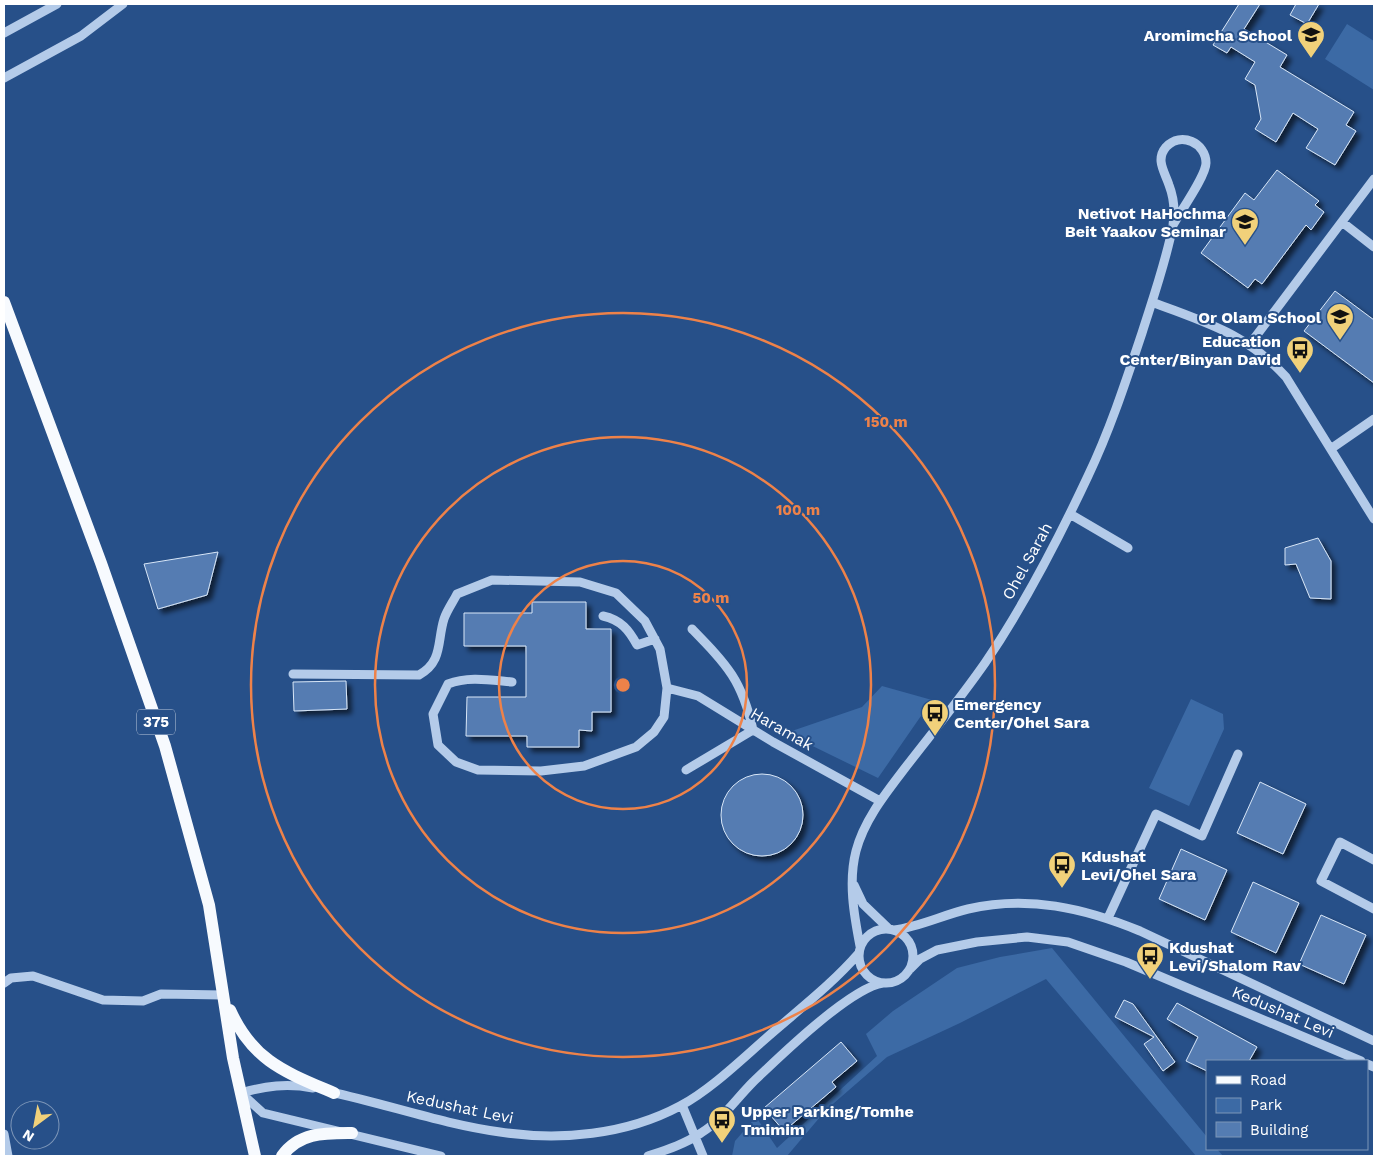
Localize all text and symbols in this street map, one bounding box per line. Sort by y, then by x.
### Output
school or university icon: Aromimcha School [1296,20,1326,59]
place label: Aromimcha School [1144,26,1293,45]
place label: Netivot HaHochma Beit Yaakov Seminar [1065,204,1227,241]
school or university icon: Netivot HaHochma Beit Yaakov Seminar [1230,207,1260,246]
school or university icon: Or Olam School [1325,302,1355,341]
place label: Or Olam School [1198,308,1322,327]
place label: Education Center/Binyan David [1120,332,1281,369]
bus stop icon: Education Center/Binyan David [1285,335,1315,374]
text: 150 m [864,413,908,431]
text: 100 m [776,501,820,519]
street label: Ohel Sarah [998,519,1056,603]
text: 50 m [693,589,729,607]
centre of rings [614,676,632,694]
place label: Emergency Center/Ohel Sara [954,695,1090,732]
bus stop icon: Emergency Center/Ohel Sara [920,698,950,737]
street label: Haramak [747,703,817,755]
road number: 375 [137,710,175,734]
place label: Kdushat Levi/Ohel Sara [1081,847,1197,884]
bus stop icon: Kdushat Levi/Ohel Sara [1047,850,1077,889]
place label: Kdushat Levi/Shalom Rav [1169,938,1301,975]
bus stop icon: Kdushat Levi/Shalom Rav [1135,941,1165,980]
street label: Kedushat Levi [1229,982,1337,1042]
legend [1206,1060,1368,1150]
text: Road [1250,1071,1287,1089]
street label: Kedushat Levi [405,1086,515,1128]
text: Park [1250,1096,1283,1114]
north arrow [10,1100,60,1150]
place label: Upper Parking/Tomhe Tmimim [741,1102,914,1139]
bus stop icon: Upper Parking/Tomhe Tmimim [707,1105,737,1144]
text: Building [1250,1121,1308,1139]
text: N [19,1126,37,1146]

